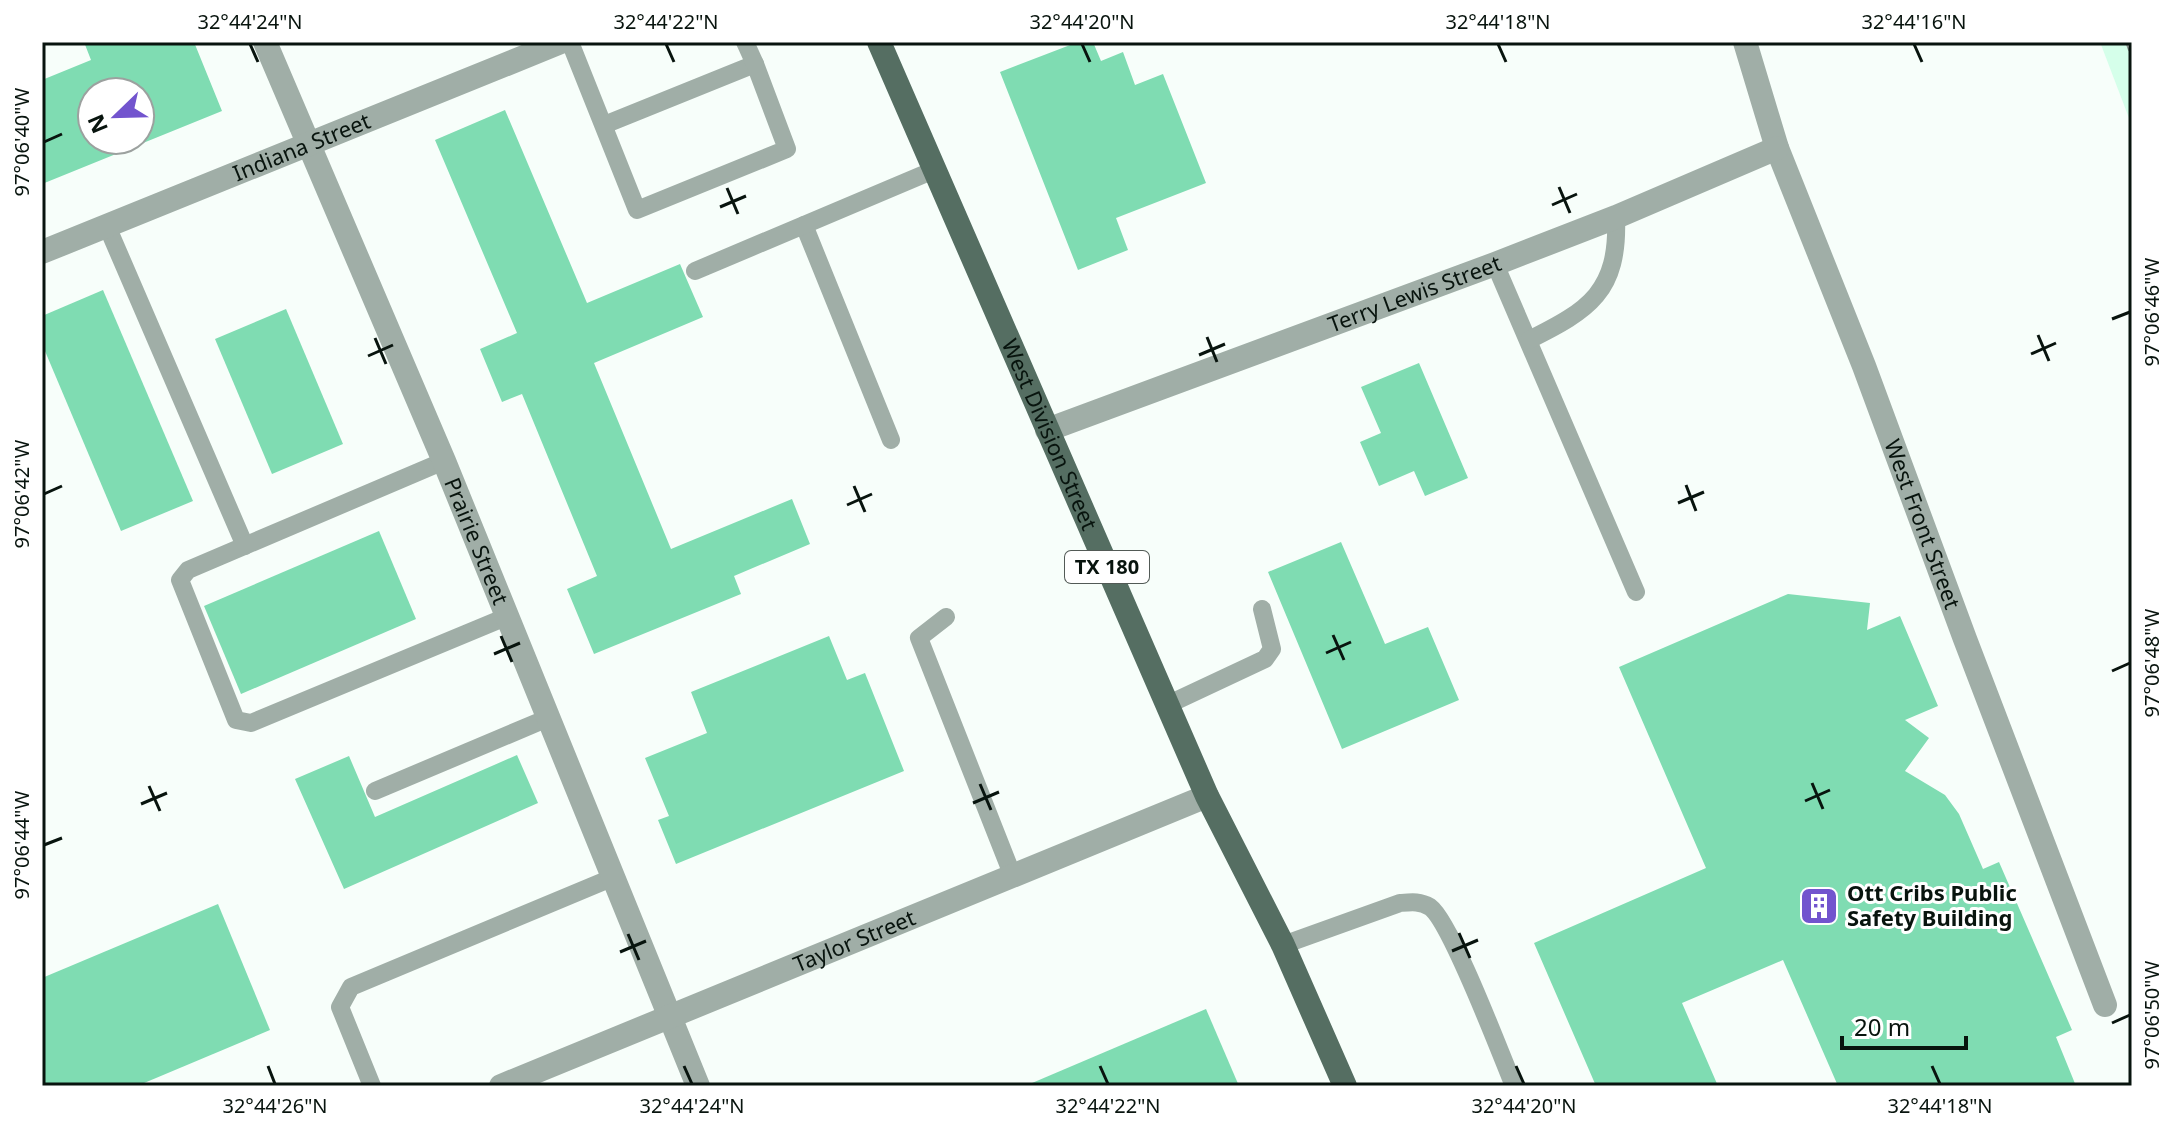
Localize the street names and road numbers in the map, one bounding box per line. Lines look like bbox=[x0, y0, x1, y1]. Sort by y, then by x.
street label: Indiana Street bbox=[228, 105, 374, 187]
street label: Terry Lewis Street bbox=[1323, 247, 1505, 339]
street label: West Division Street bbox=[996, 334, 1105, 534]
street label: West Front Street bbox=[1878, 435, 1969, 613]
street label: Prairie Street bbox=[438, 473, 517, 609]
road number: TX 180 bbox=[1065, 551, 1149, 583]
street label: Taylor Street bbox=[788, 901, 920, 978]

